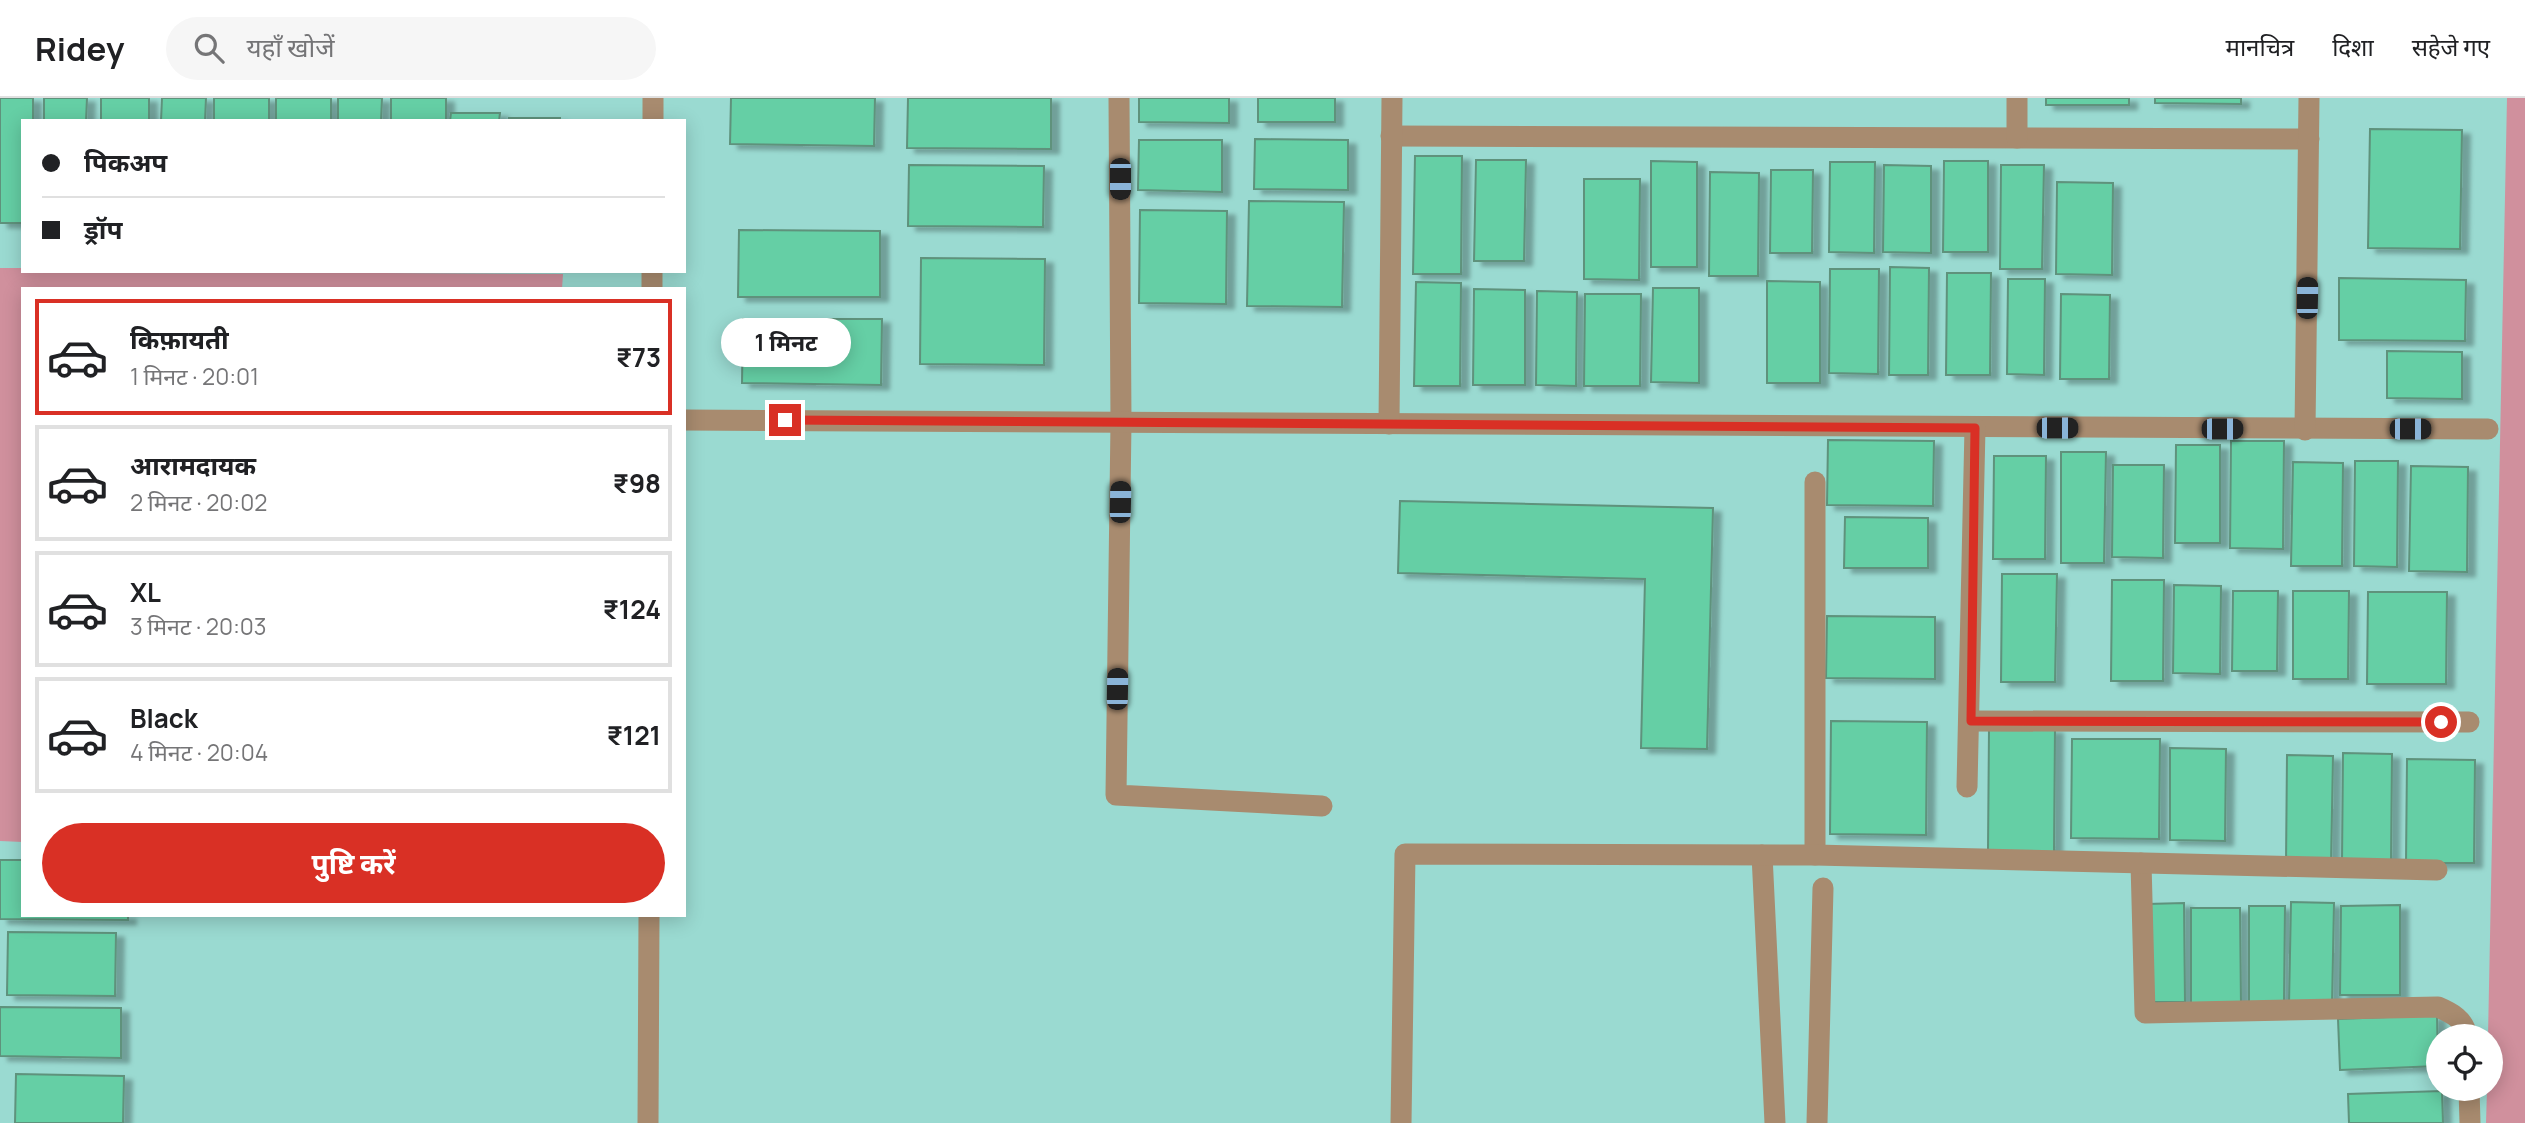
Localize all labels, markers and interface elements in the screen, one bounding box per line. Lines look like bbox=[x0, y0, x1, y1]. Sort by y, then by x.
search box bbox=[166, 17, 656, 80]
text: Ridey bbox=[35, 26, 124, 71]
icon: search bbox=[190, 29, 228, 67]
text: यहाँ खोजें bbox=[246, 29, 335, 65]
text: मानचित्र bbox=[2226, 30, 2294, 63]
text: दिशा bbox=[2332, 30, 2374, 63]
text: सहेजे गए bbox=[2412, 30, 2490, 63]
text: पिकअप bbox=[84, 144, 167, 180]
car bbox=[1110, 158, 1131, 200]
text: ड्रॉप bbox=[84, 211, 122, 247]
car bbox=[2297, 277, 2318, 319]
callout: 1 मिनट bbox=[720, 318, 850, 368]
text: किफ़ायती bbox=[130, 321, 229, 357]
icon: car bbox=[46, 326, 109, 389]
text: 1 मिनट bbox=[755, 326, 817, 358]
text: ₹73 bbox=[616, 339, 661, 375]
text: 1 मिनट · 20:01 bbox=[130, 360, 259, 392]
route end bbox=[769, 404, 801, 436]
car bbox=[2037, 418, 2079, 439]
car bbox=[2202, 419, 2244, 440]
car bbox=[2390, 419, 2432, 440]
text: आरामदायक bbox=[130, 447, 256, 483]
icon: car bbox=[46, 452, 109, 515]
text: ₹98 bbox=[613, 465, 661, 501]
car bbox=[1110, 481, 1131, 523]
text: 2 मिनट · 20:02 bbox=[130, 486, 267, 518]
text: XL bbox=[130, 574, 161, 610]
icon: car bbox=[46, 578, 109, 641]
text: ₹124 bbox=[603, 591, 661, 627]
text: 3 मिनट · 20:03 bbox=[130, 610, 267, 642]
car bbox=[1107, 668, 1128, 710]
text: Black bbox=[130, 700, 198, 736]
icon: car bbox=[46, 704, 109, 767]
route start bbox=[2425, 706, 2457, 738]
text: ₹121 bbox=[607, 717, 661, 753]
text: 4 मिनट · 20:04 bbox=[130, 736, 268, 768]
button: पुष्टि करें bbox=[42, 823, 665, 903]
map controls bbox=[2426, 1024, 2503, 1101]
button: locate bbox=[2426, 1024, 2503, 1101]

